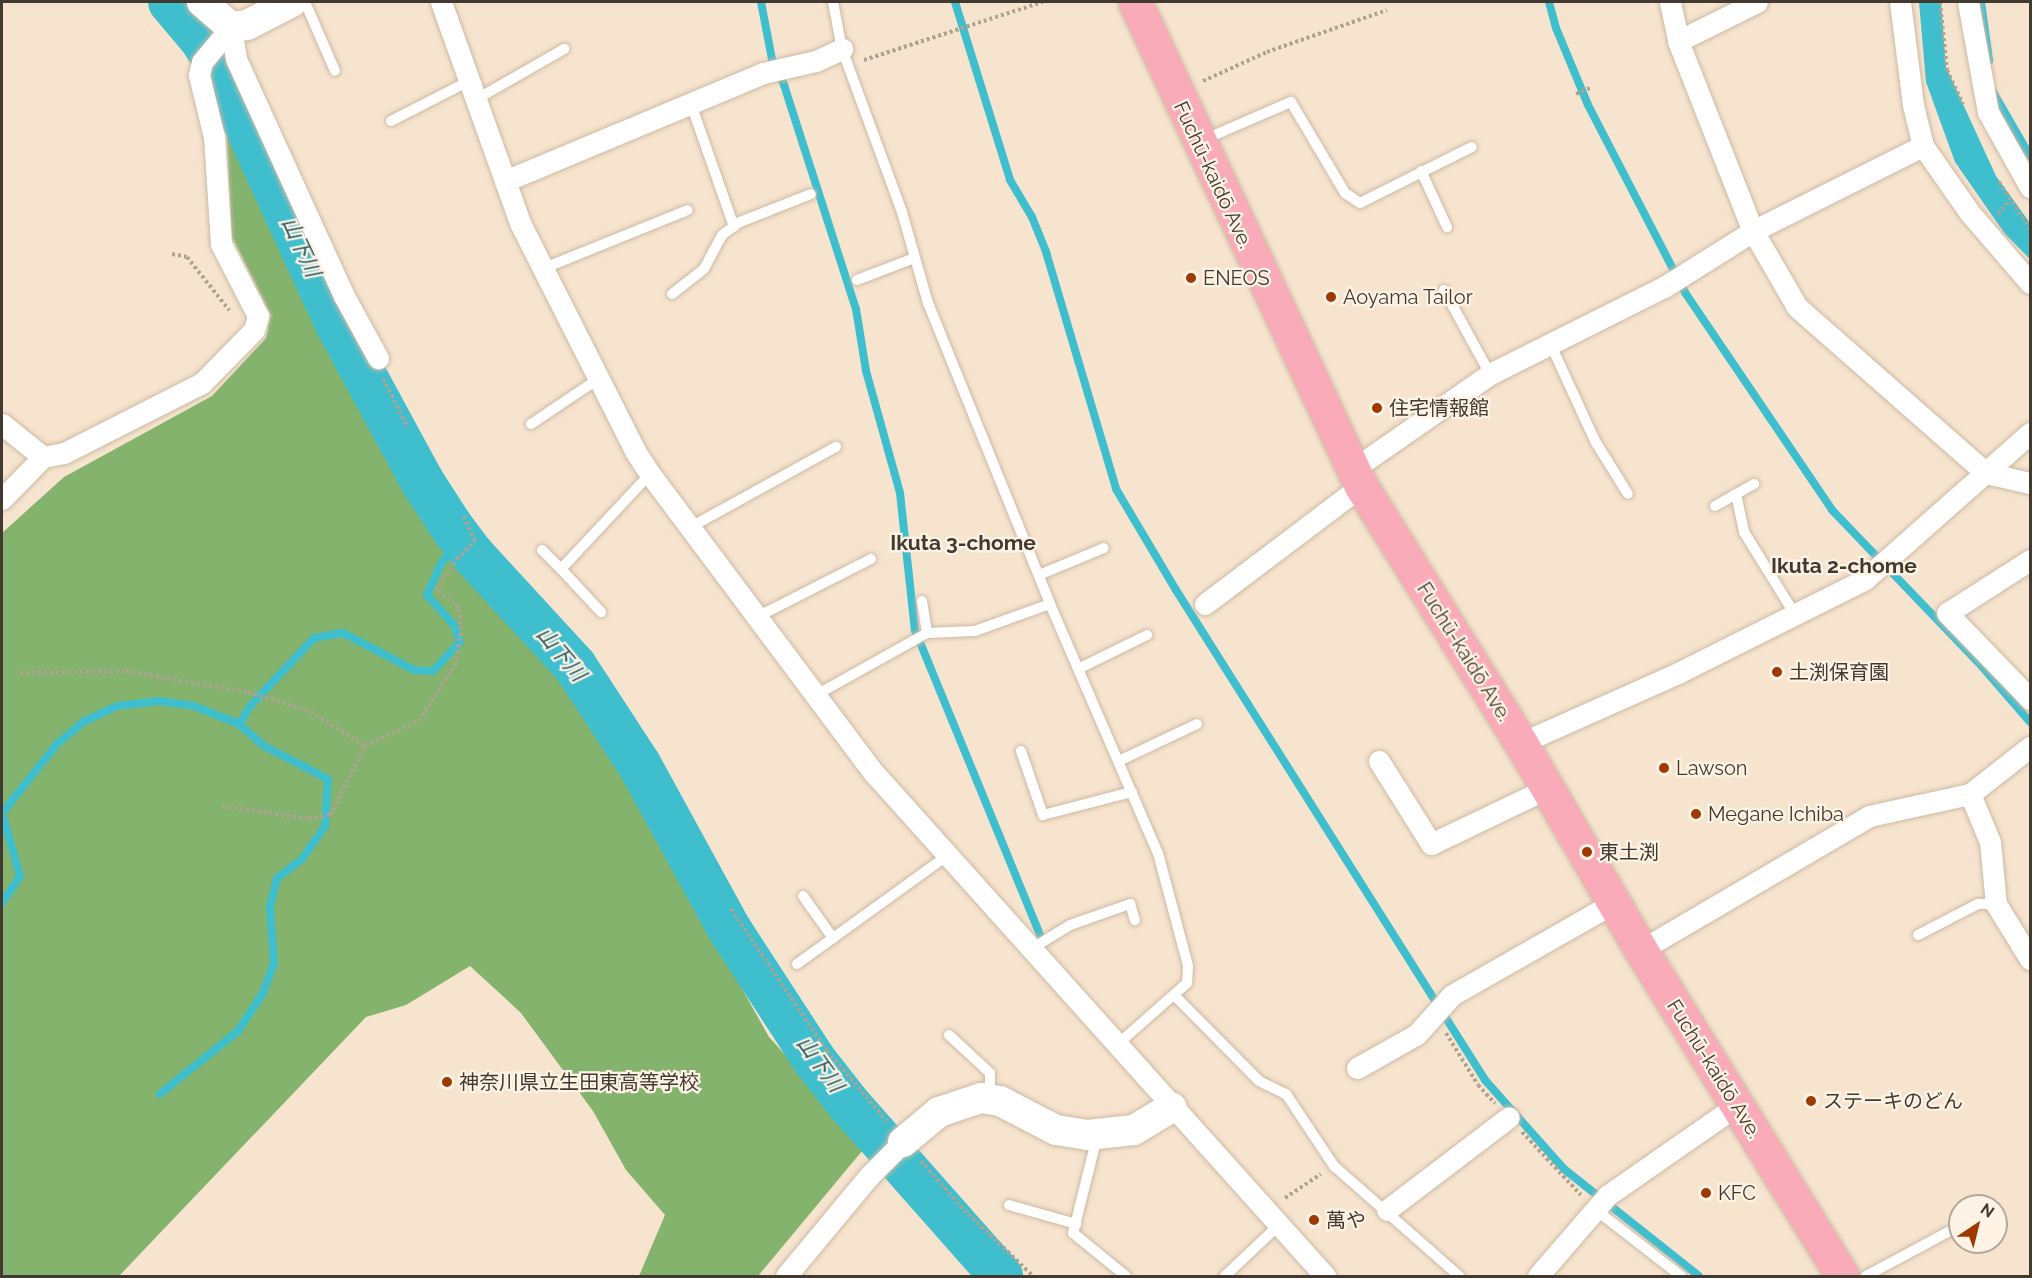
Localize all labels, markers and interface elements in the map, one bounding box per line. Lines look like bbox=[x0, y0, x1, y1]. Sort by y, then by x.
street label: Fuchū-kaidō Ave. bbox=[1168, 97, 1258, 253]
water label: 山下川 bbox=[276, 213, 326, 281]
place label: ENEOS bbox=[1203, 266, 1270, 290]
marker: ENEOS bbox=[1184, 271, 1198, 285]
place label: Aoyama Tailor bbox=[1343, 285, 1473, 309]
marker: Aoyama Tailor bbox=[1324, 290, 1338, 304]
place label: 住宅情報館 bbox=[1389, 396, 1489, 420]
marker: 住宅情報館 bbox=[1370, 401, 1384, 415]
district label: Ikuta 3-chome bbox=[890, 530, 1036, 556]
district label: Ikuta 2-chome bbox=[1771, 553, 1917, 579]
street label: Fuchū-kaidō Ave. bbox=[1411, 578, 1517, 726]
water label: 山下川 bbox=[531, 622, 591, 686]
place label: 土渕保育園 bbox=[1789, 660, 1889, 684]
marker: 土渕保育園 bbox=[1770, 665, 1784, 679]
place label: Lawson bbox=[1676, 756, 1747, 780]
marker: Lawson bbox=[1657, 761, 1671, 775]
place label: Megane Ichiba bbox=[1708, 802, 1844, 826]
marker: Megane Ichiba bbox=[1689, 807, 1703, 821]
place label: 東土渕 bbox=[1599, 840, 1659, 864]
marker: 東土渕 bbox=[1580, 845, 1594, 859]
street label: Fuchū-kaidō Ave. bbox=[1661, 995, 1767, 1143]
water label: 山下川 bbox=[791, 1031, 849, 1097]
place label: 神奈川県立生田東高等学校 bbox=[459, 1070, 699, 1094]
marker: 神奈川県立生田東高等学校 bbox=[440, 1075, 454, 1089]
place label: ステーキのどん bbox=[1823, 1089, 1963, 1113]
marker: ステーキのどん bbox=[1804, 1094, 1818, 1108]
place label: KFC bbox=[1718, 1181, 1756, 1205]
marker: KFC bbox=[1699, 1186, 1713, 1200]
north arrow bbox=[1948, 1194, 2008, 1254]
text: N bbox=[1977, 1199, 1998, 1222]
place label: 萬や bbox=[1326, 1208, 1366, 1232]
marker: 萬や bbox=[1307, 1213, 1321, 1227]

